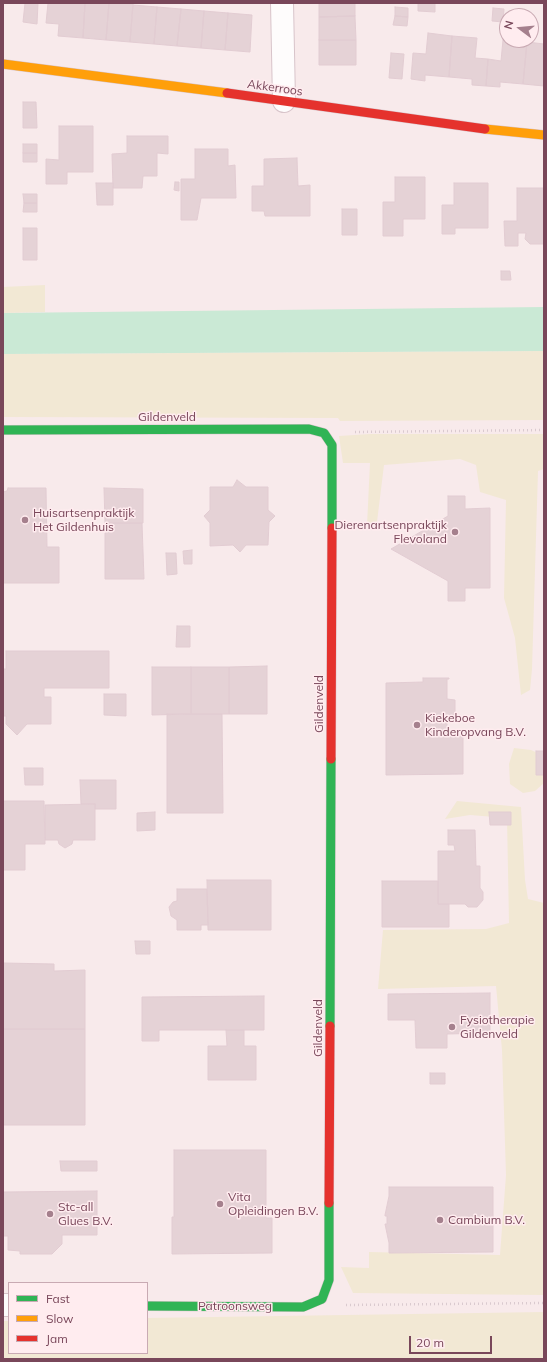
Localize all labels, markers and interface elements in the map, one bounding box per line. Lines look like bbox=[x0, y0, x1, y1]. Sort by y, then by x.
north arrow bbox=[499, 8, 539, 48]
text: N bbox=[501, 19, 516, 31]
street label: Akkerroos bbox=[246, 77, 304, 99]
street label: Gildenveld bbox=[138, 410, 196, 424]
place label: Huisartsenpraktijk Het Gildenhuis bbox=[33, 506, 134, 534]
marker: Huisartsenpraktijk Het Gildenhuis bbox=[20, 515, 30, 525]
place label: Dierenartsenpraktijk Flevoland bbox=[334, 518, 447, 546]
marker: Dierenartsenpraktijk Flevoland bbox=[450, 527, 460, 537]
street label: Gildenveld bbox=[312, 675, 326, 733]
place label: Kiekeboe Kinderopvang B.V. bbox=[425, 711, 526, 739]
marker: Kiekeboe Kinderopvang B.V. bbox=[412, 720, 422, 730]
street label: Gildenveld bbox=[311, 999, 325, 1057]
place label: Fysiotherapie Gildenveld bbox=[460, 1013, 534, 1041]
marker: Fysiotherapie Gildenveld bbox=[447, 1022, 457, 1032]
place label: Vita Opleidingen B.V. bbox=[228, 1190, 318, 1218]
marker: Vita Opleidingen B.V. bbox=[215, 1199, 225, 1209]
place label: Stc-all Glues B.V. bbox=[58, 1200, 113, 1228]
marker: Stc-all Glues B.V. bbox=[45, 1209, 55, 1219]
place label: Cambium B.V. bbox=[448, 1213, 525, 1227]
marker: Cambium B.V. bbox=[435, 1215, 445, 1225]
legend bbox=[8, 1282, 148, 1354]
text: Fast bbox=[46, 1291, 70, 1306]
street label: Patroonsweg bbox=[198, 1299, 272, 1313]
text: Slow bbox=[46, 1311, 74, 1326]
scale bar bbox=[411, 1328, 494, 1354]
text: Jam bbox=[46, 1331, 68, 1346]
text: 20 m bbox=[416, 1335, 444, 1350]

